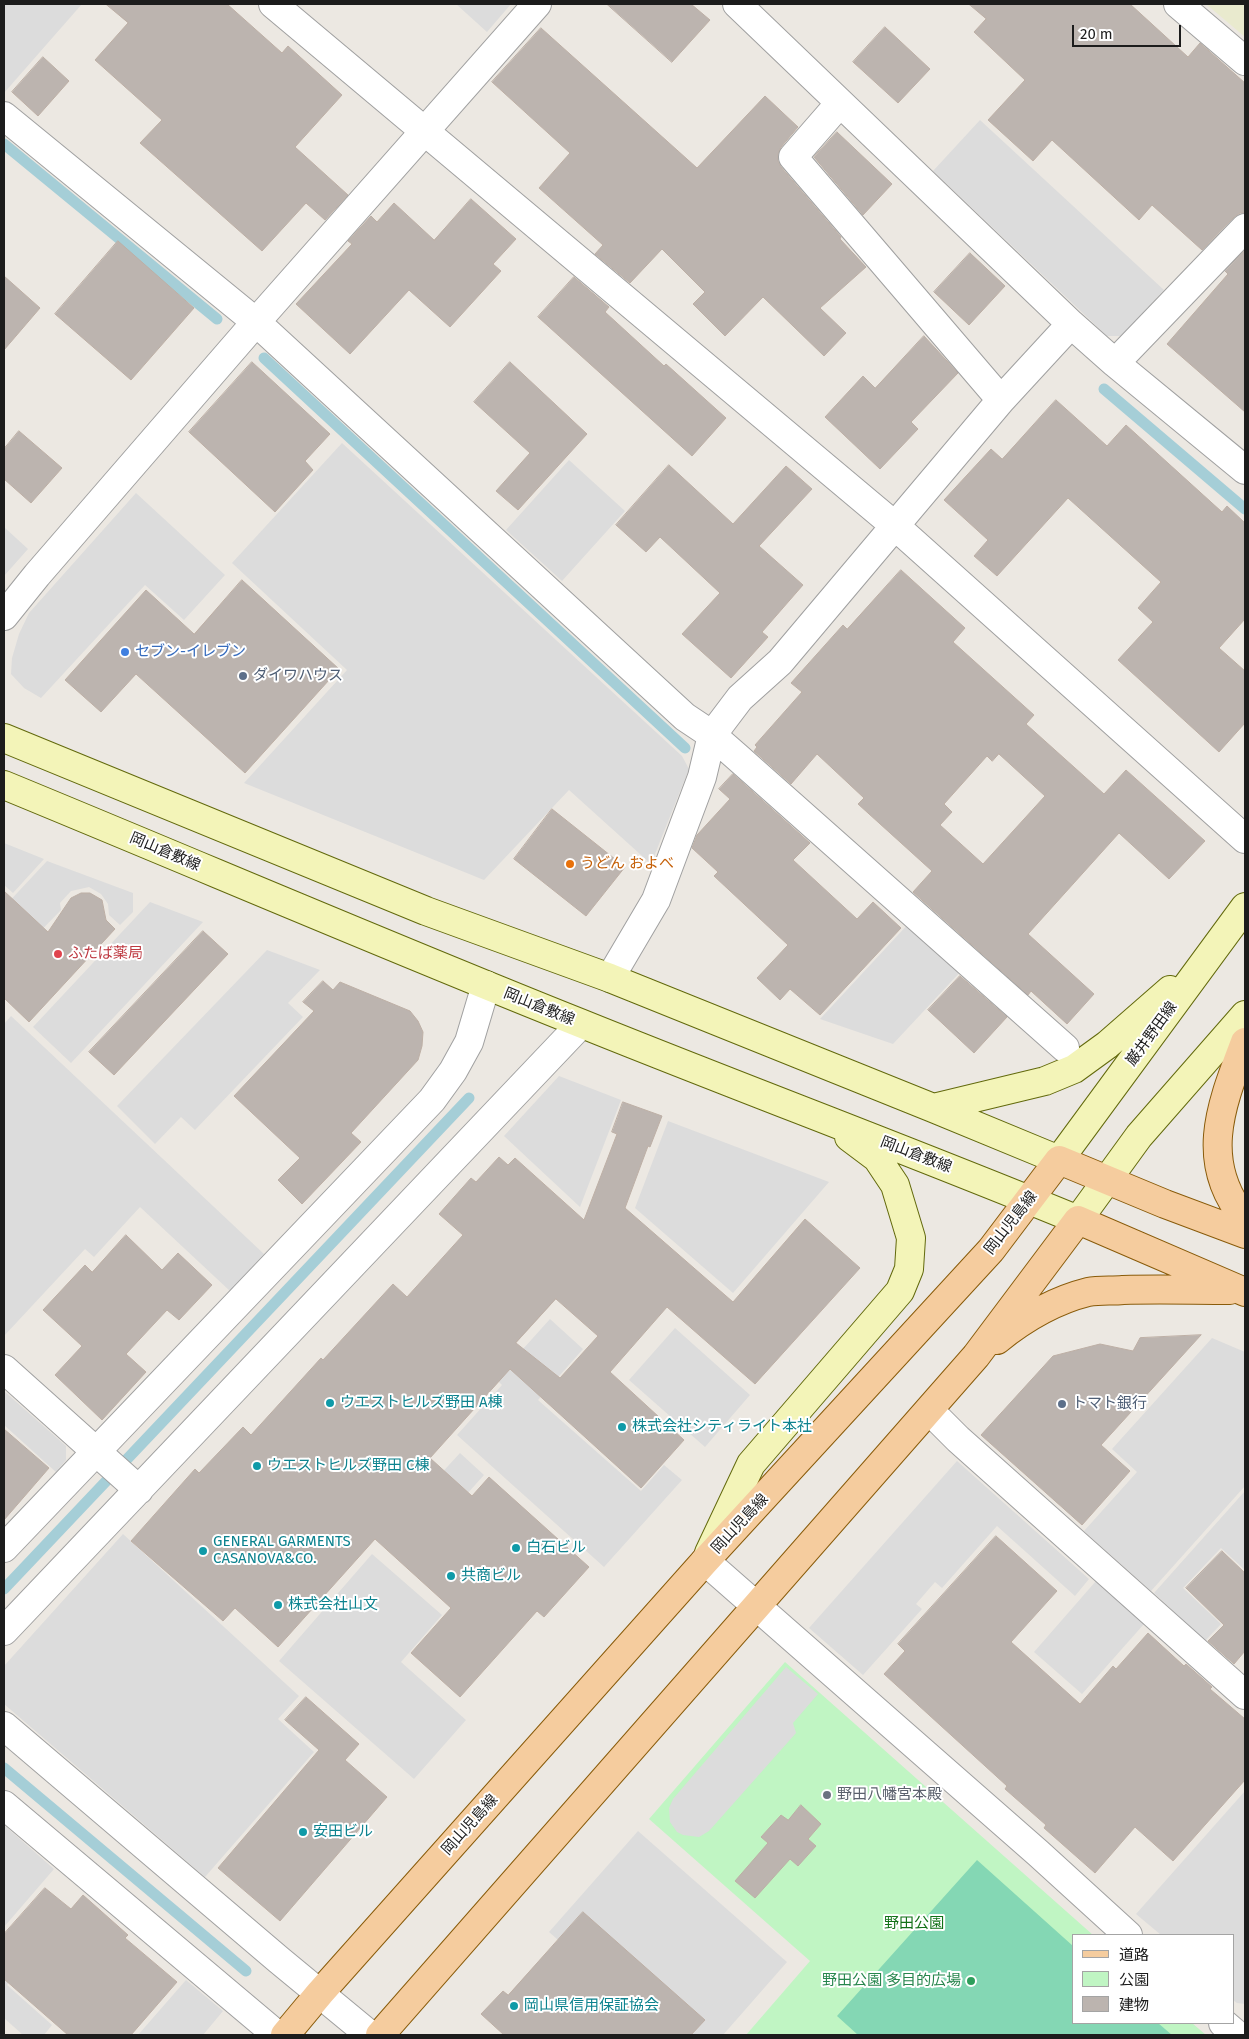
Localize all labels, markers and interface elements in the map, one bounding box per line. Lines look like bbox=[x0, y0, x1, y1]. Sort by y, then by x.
scale bar bbox=[1074, 15, 1183, 47]
text: 20 m bbox=[1080, 25, 1113, 43]
place label: セブン-イレブン bbox=[135, 643, 246, 661]
marker: セブン-イレブン bbox=[119, 646, 131, 658]
place label: ダイワハウス bbox=[253, 667, 343, 685]
marker: ダイワハウス bbox=[237, 670, 249, 682]
street label: 岡山倉敷線 bbox=[127, 829, 203, 875]
place label: うどん およべ bbox=[580, 855, 674, 873]
marker: うどん およべ bbox=[564, 858, 576, 870]
place label: ふたば薬局 bbox=[68, 945, 143, 963]
marker: ふたば薬局 bbox=[52, 948, 64, 960]
street label: 岡山倉敷線 bbox=[501, 985, 577, 1029]
street label: 巌井野田線 bbox=[1123, 998, 1181, 1070]
street label: 岡山倉敷線 bbox=[878, 1133, 954, 1177]
street label: 岡山児島線 bbox=[981, 1188, 1041, 1258]
place label: ウエストヒルズ野田 A棟 bbox=[340, 1394, 503, 1412]
place label: トマト銀行 bbox=[1072, 1395, 1147, 1413]
marker: ウエストヒルズ野田 A棟 bbox=[324, 1397, 336, 1409]
marker: トマト銀行 bbox=[1056, 1398, 1068, 1410]
place label: 株式会社シティライト本社 bbox=[632, 1418, 812, 1436]
marker: 株式会社シティライト本社 bbox=[616, 1421, 628, 1433]
place label: ウエストヒルズ野田 C棟 bbox=[267, 1457, 429, 1475]
marker: ウエストヒルズ野田 C棟 bbox=[251, 1460, 263, 1472]
street label: 岡山児島線 bbox=[708, 1490, 772, 1558]
place label: GENERAL GARMENTS CASANOVA&CO. bbox=[213, 1533, 351, 1568]
place label: 白石ビル bbox=[526, 1539, 586, 1557]
marker: 白石ビル bbox=[510, 1542, 522, 1554]
marker: GENERAL GARMENTS CASANOVA&CO. bbox=[197, 1545, 209, 1557]
place label: 共商ビル bbox=[461, 1567, 521, 1585]
marker: 共商ビル bbox=[445, 1570, 457, 1582]
place label: 株式会社山文 bbox=[288, 1596, 378, 1614]
marker: 株式会社山文 bbox=[272, 1599, 284, 1611]
place label: 野田八幡宮本殿 bbox=[837, 1786, 942, 1804]
marker: 野田八幡宮本殿 bbox=[821, 1789, 833, 1801]
street label: 岡山児島線 bbox=[438, 1791, 502, 1859]
place label: 安田ビル bbox=[313, 1823, 373, 1841]
marker: 安田ビル bbox=[297, 1826, 309, 1838]
park label: 野田公園 bbox=[884, 1915, 944, 1933]
legend bbox=[1072, 1934, 1234, 2024]
text: 道路 bbox=[1119, 1946, 1149, 1964]
text: 公園 bbox=[1119, 1971, 1149, 1989]
place label: 野田公園 多目的広場 bbox=[822, 1972, 961, 1990]
marker: 野田公園 多目的広場 bbox=[965, 1975, 977, 1987]
text: 建物 bbox=[1119, 1996, 1149, 2014]
place label: 岡山県信用保証協会 bbox=[524, 1997, 659, 2015]
marker: 岡山県信用保証協会 bbox=[508, 2000, 520, 2012]

